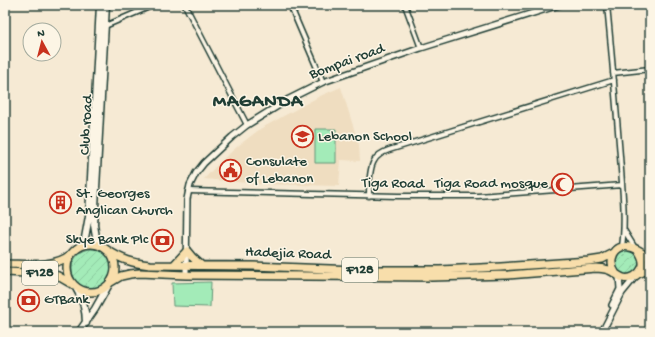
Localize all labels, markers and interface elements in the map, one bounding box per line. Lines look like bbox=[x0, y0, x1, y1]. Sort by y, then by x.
north arrow bbox=[22, 22, 62, 62]
text: N bbox=[37, 28, 45, 40]
street label: Bompai road bbox=[306, 40, 388, 84]
district label: MAGANDA bbox=[213, 91, 304, 114]
street label: Club road bbox=[76, 93, 98, 156]
school or university icon: Lebanon School bbox=[290, 124, 316, 150]
place label: Lebanon School bbox=[318, 128, 412, 146]
place label: Consulate of Lebanon bbox=[246, 153, 313, 188]
public building icon: Consulate of Lebanon bbox=[217, 158, 243, 184]
mosque icon: Tiga Road mosque bbox=[550, 171, 576, 197]
street label: Tiga Road bbox=[361, 174, 425, 194]
place label: Tiga Road mosque bbox=[434, 175, 548, 193]
place label: St. Georges Anglican Church bbox=[76, 185, 173, 220]
building icon: St. Georges Anglican Church bbox=[47, 190, 73, 216]
bank icon: Skye Bank Plc bbox=[150, 227, 176, 253]
place label: Skye Bank Plc bbox=[66, 231, 149, 249]
street label: Hadejia Road bbox=[245, 244, 332, 265]
road number: F128 bbox=[342, 258, 378, 282]
road number: F128 bbox=[22, 261, 58, 285]
bank icon: GTBank bbox=[15, 287, 41, 313]
place label: GTBank bbox=[44, 291, 90, 309]

